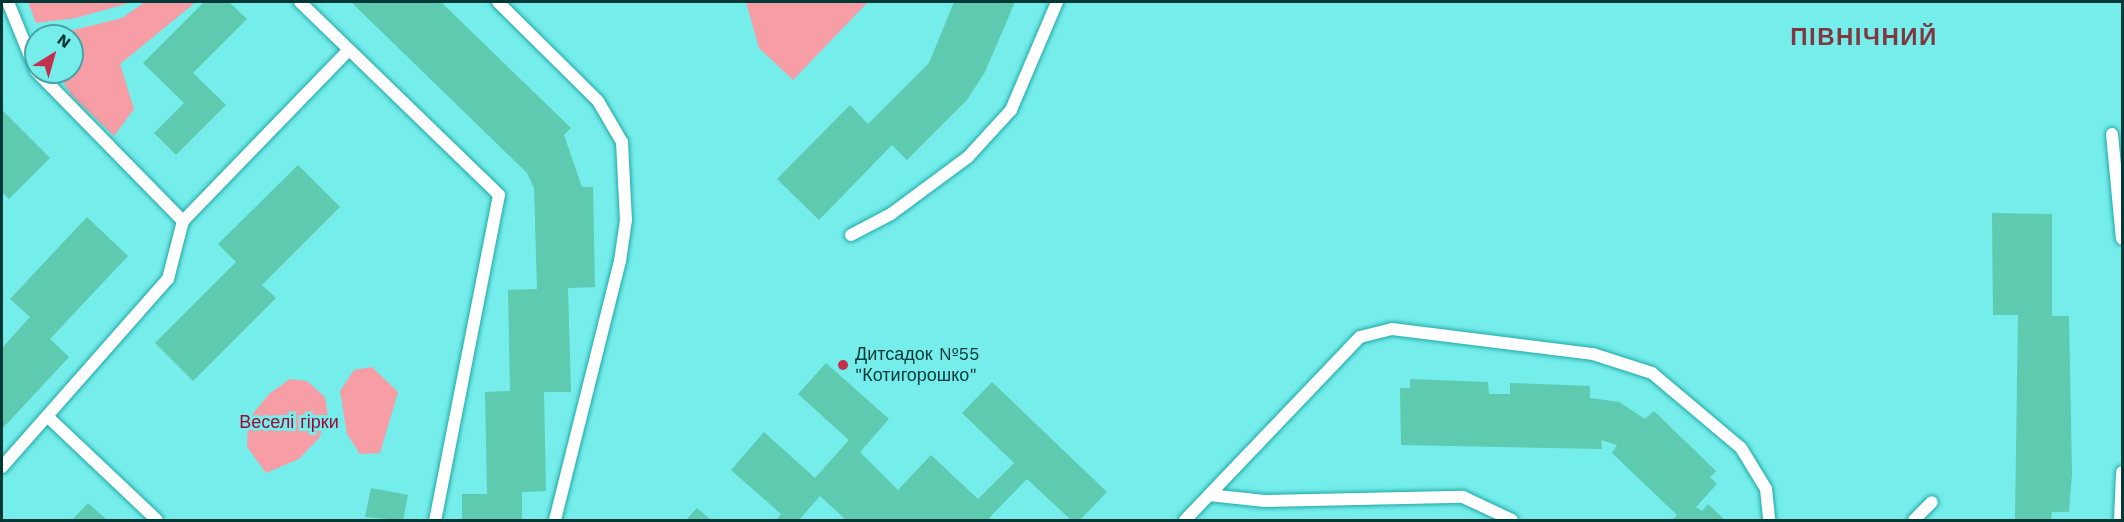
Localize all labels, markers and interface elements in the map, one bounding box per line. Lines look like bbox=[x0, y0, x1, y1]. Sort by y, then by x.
north arrow bbox=[24, 24, 84, 84]
district label: ПІВНІЧНИЙ bbox=[1790, 24, 1938, 52]
text: N bbox=[53, 30, 74, 52]
place label: Дитсадок №55 "Котигорошко" bbox=[855, 344, 979, 386]
marker: Дитсадок №55 "Котигорошко" bbox=[836, 358, 850, 372]
park label: Веселі гірки bbox=[239, 411, 339, 433]

